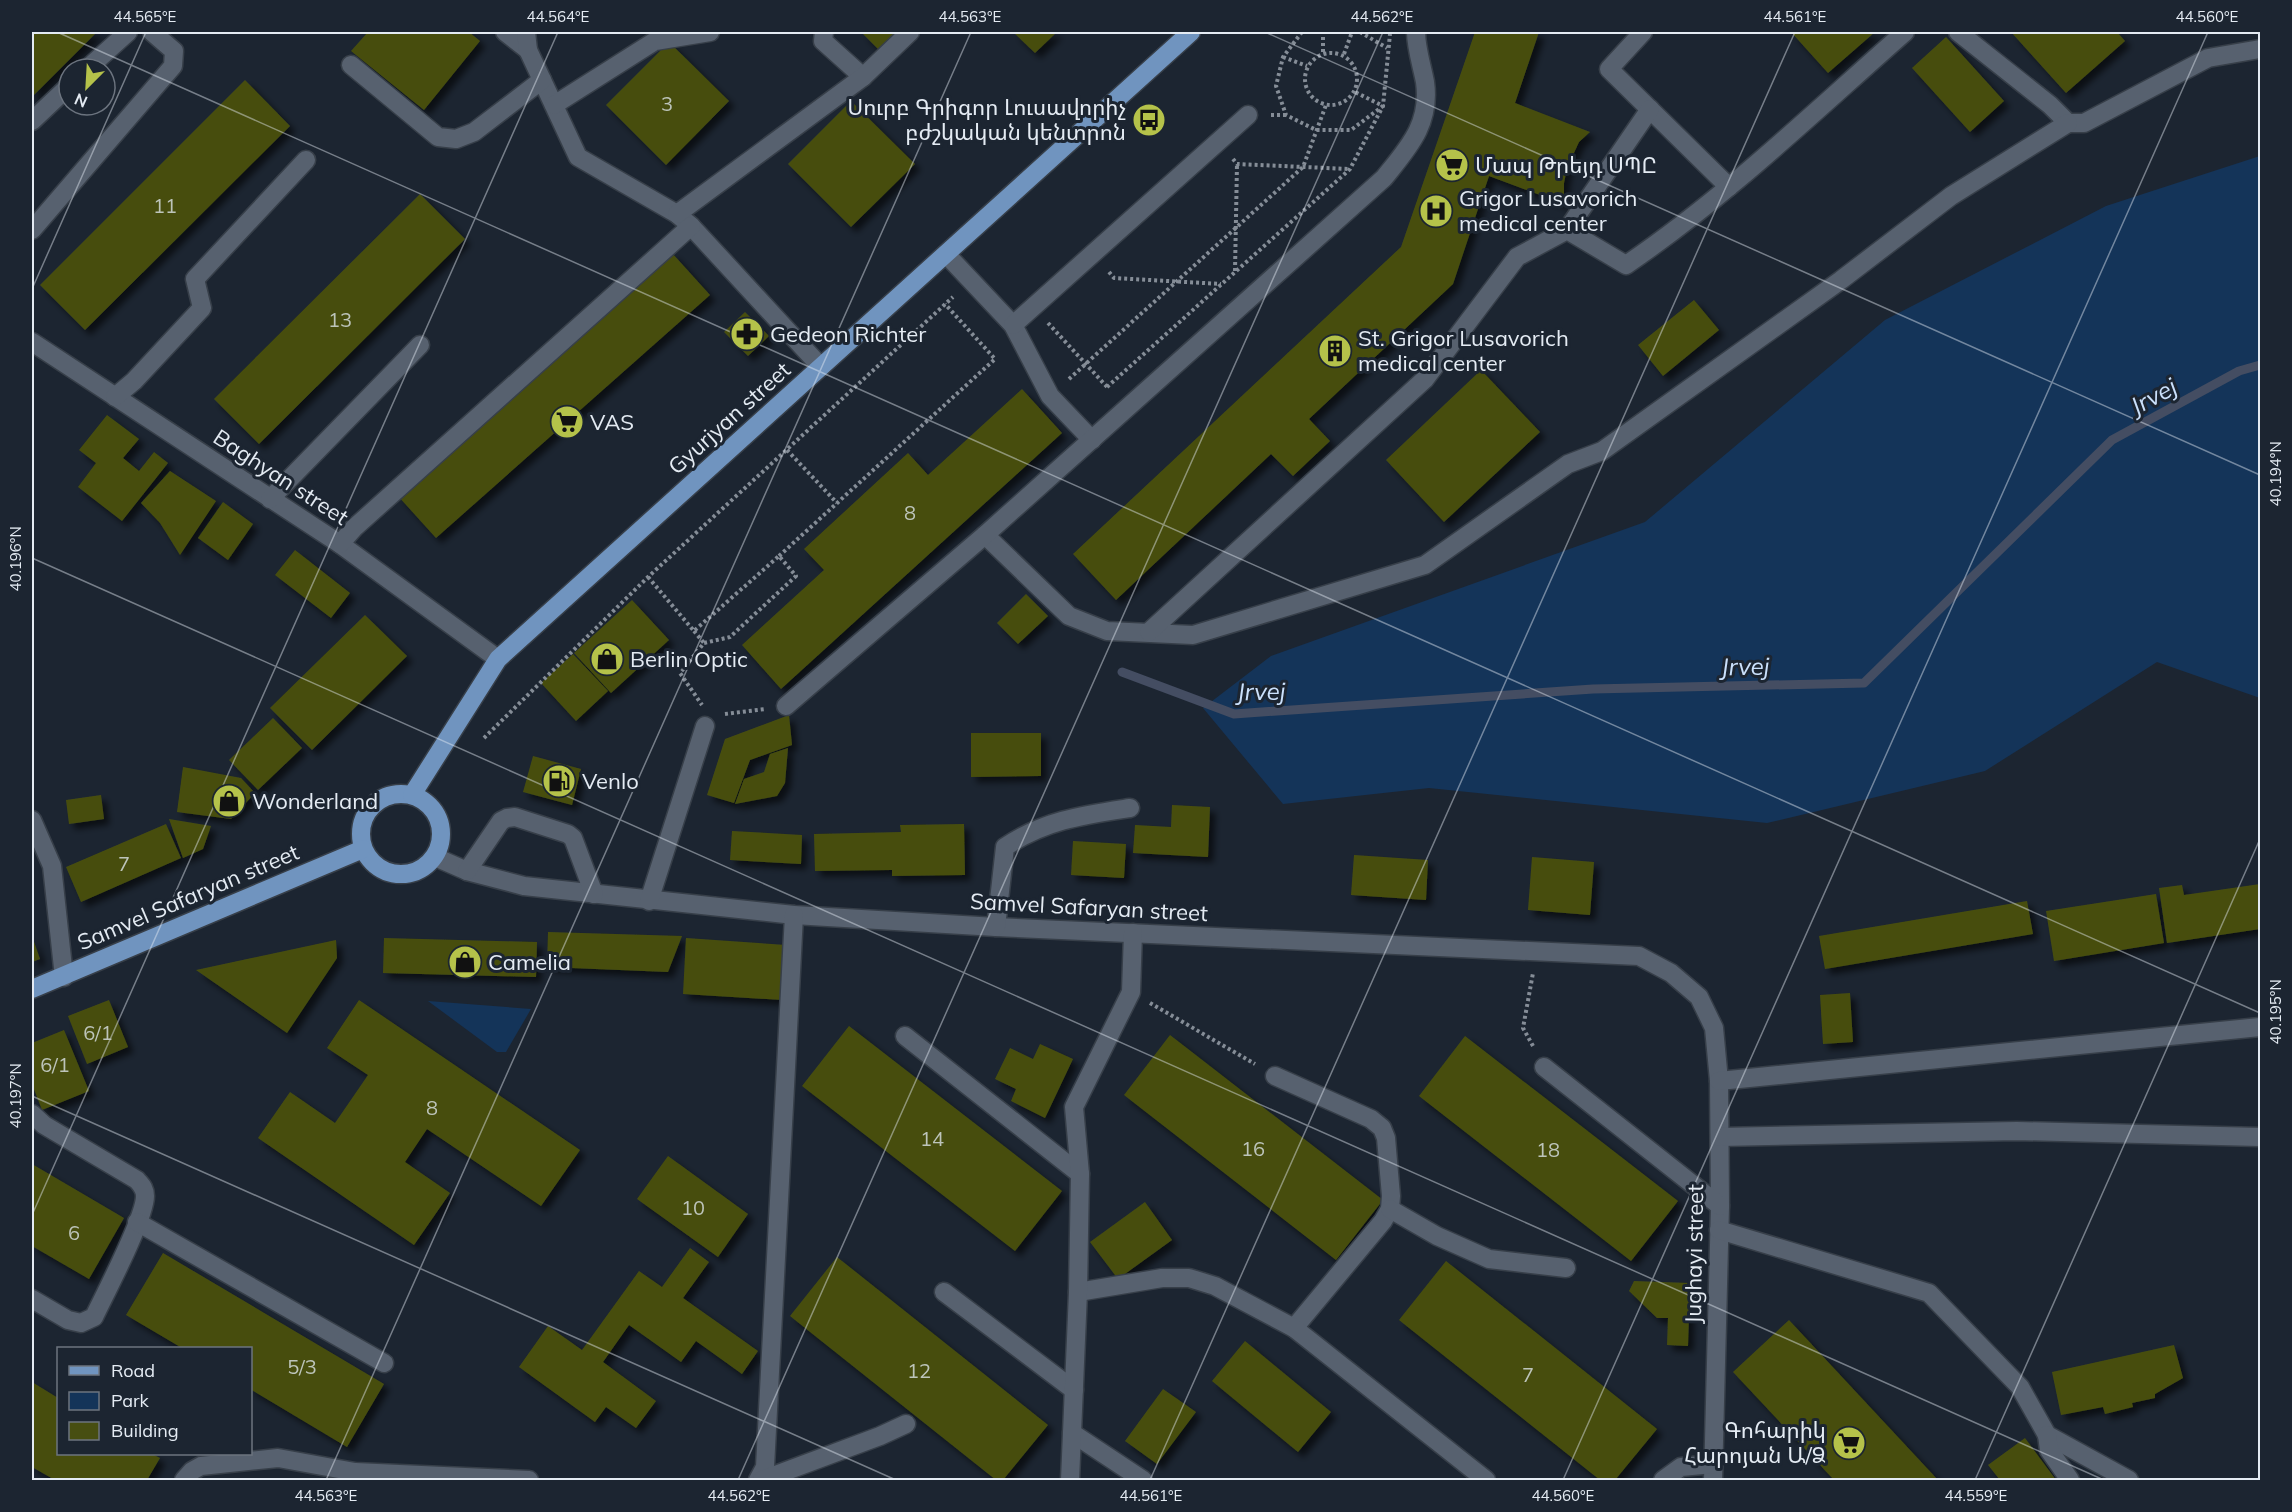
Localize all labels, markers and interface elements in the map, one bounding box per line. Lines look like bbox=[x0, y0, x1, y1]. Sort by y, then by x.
text: 44.565°E bbox=[114, 7, 177, 26]
text: 44.564°E bbox=[527, 7, 590, 26]
text: 44.563°E bbox=[939, 7, 1002, 26]
text: 44.562°E bbox=[1351, 7, 1414, 26]
text: 44.561°E bbox=[1764, 7, 1827, 26]
text: 44.560°E bbox=[2176, 7, 2239, 26]
north arrow bbox=[57, 57, 117, 117]
text: N bbox=[71, 89, 90, 112]
house number: 3 bbox=[661, 91, 673, 116]
place label: Սուրբ Գրիգոր Լուսավորիչ բժշկական կենտրոն bbox=[847, 93, 1126, 146]
bus stop icon: Սուրբ Գրիգոր Լուսավորիչ բժշկական կենտրոն bbox=[1131, 102, 1167, 138]
supermarket icon: Մապ Թրեյդ ՍՊԸ bbox=[1434, 147, 1470, 183]
place label: Մապ Թրեյդ ՍՊԸ bbox=[1475, 151, 1657, 179]
place label: Grigor Lusavorich medical center bbox=[1459, 184, 1637, 237]
house number: 11 bbox=[153, 193, 177, 218]
hospital icon: Grigor Lusavorich medical center bbox=[1418, 193, 1454, 229]
house number: 13 bbox=[328, 307, 352, 332]
pharmacy icon: Gedeon Richter bbox=[729, 316, 765, 352]
place label: Gedeon Richter bbox=[770, 320, 926, 348]
place label: St. Grigor Lusavorich medical center bbox=[1358, 324, 1569, 377]
building icon: St. Grigor Lusavorich medical center bbox=[1317, 333, 1353, 369]
street label: Gyurjyan street bbox=[662, 356, 796, 480]
water label: Jrvej bbox=[2123, 371, 2182, 422]
supermarket icon: VAS bbox=[549, 404, 585, 440]
place label: VAS bbox=[590, 408, 634, 436]
street label: Baghyan street bbox=[208, 423, 354, 531]
text: 40.194°N bbox=[2266, 441, 2285, 507]
house number: 8 bbox=[904, 500, 916, 525]
text: 40.196°N bbox=[6, 526, 25, 592]
shop icon: Berlin Optic bbox=[589, 641, 625, 677]
place label: Berlin Optic bbox=[630, 645, 748, 673]
water label: Jrvej bbox=[1718, 651, 1770, 681]
water label: Jrvej bbox=[1234, 676, 1286, 706]
fuel station icon: Venlo bbox=[541, 763, 577, 799]
place label: Venlo bbox=[582, 767, 639, 795]
shop icon: Wonderland bbox=[211, 783, 247, 819]
place label: Wonderland bbox=[252, 787, 378, 815]
street label: Samvel Safaryan street bbox=[73, 838, 303, 956]
house number: 7 bbox=[118, 851, 130, 876]
street label: Samvel Safaryan street bbox=[969, 887, 1209, 927]
shop icon: Camelia bbox=[447, 944, 483, 980]
place label: Camelia bbox=[488, 948, 571, 976]
text: 40.195°N bbox=[2266, 979, 2285, 1045]
house number: 6/1 bbox=[83, 1020, 113, 1045]
house number: 6/1 bbox=[40, 1052, 70, 1077]
text: 40.197°N bbox=[6, 1063, 25, 1129]
house number: 8 bbox=[426, 1095, 438, 1120]
house number: 14 bbox=[920, 1126, 944, 1151]
house number: 16 bbox=[1241, 1136, 1265, 1161]
house number: 18 bbox=[1536, 1137, 1560, 1162]
street label: Jughayi street bbox=[1679, 1184, 1709, 1324]
house number: 10 bbox=[681, 1195, 705, 1220]
house number: 6 bbox=[68, 1220, 80, 1245]
legend bbox=[57, 1347, 252, 1455]
house number: 5/3 bbox=[287, 1354, 317, 1379]
house number: 12 bbox=[907, 1358, 931, 1383]
text: Road bbox=[111, 1359, 155, 1382]
house number: 7 bbox=[1522, 1362, 1534, 1387]
text: Park bbox=[111, 1389, 150, 1412]
place label: Գոհարիկ Հարոյան Ա/Ձ bbox=[1684, 1416, 1826, 1469]
text: Building bbox=[111, 1419, 179, 1442]
supermarket icon: Գոհարիկ Հարոյան Ա/Ձ bbox=[1831, 1425, 1867, 1461]
text: 44.563°E bbox=[295, 1486, 358, 1505]
text: 44.562°E bbox=[708, 1486, 771, 1505]
text: 44.561°E bbox=[1120, 1486, 1183, 1505]
text: 44.560°E bbox=[1532, 1486, 1595, 1505]
text: 44.559°E bbox=[1945, 1486, 2008, 1505]

